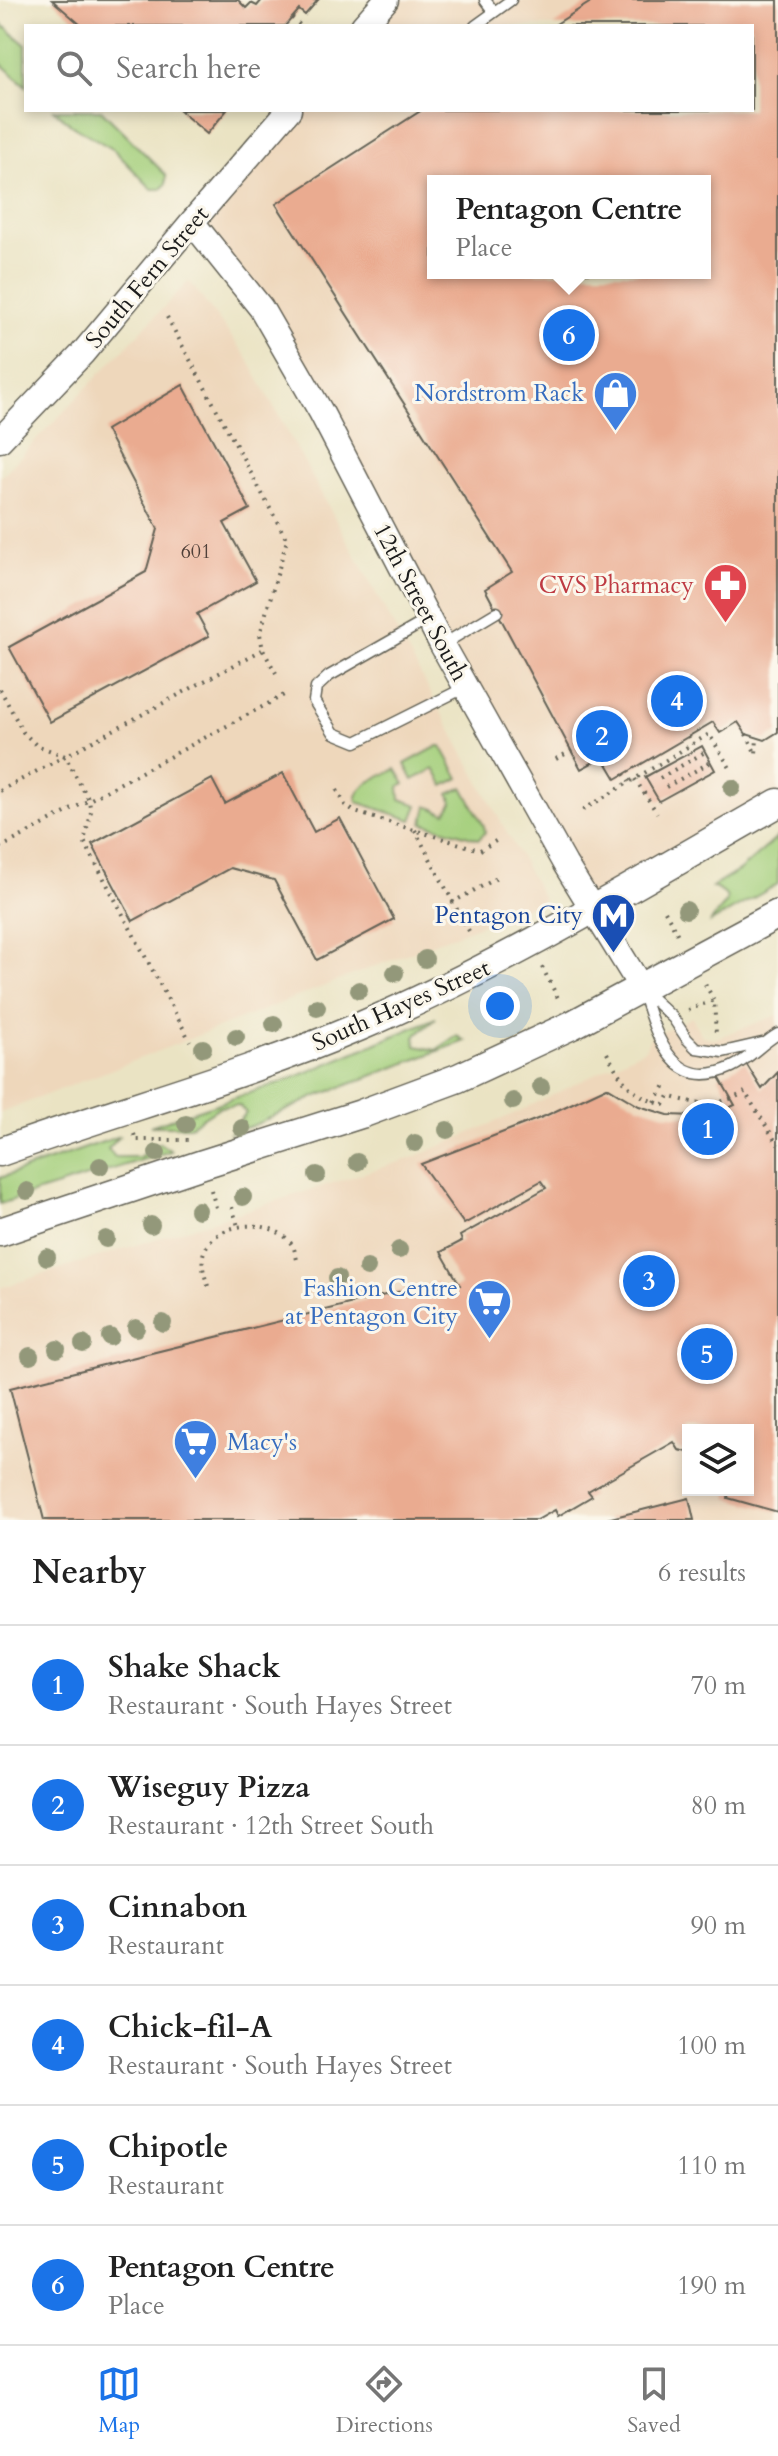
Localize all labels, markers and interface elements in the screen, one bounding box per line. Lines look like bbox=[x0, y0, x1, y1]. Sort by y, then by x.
search box bbox=[24, 24, 754, 112]
icon: search bbox=[52, 46, 96, 90]
text: Search here bbox=[116, 48, 261, 89]
popup bbox=[427, 175, 711, 279]
text: Pentagon Centre bbox=[456, 189, 682, 230]
street label: South Fern Street bbox=[78, 199, 217, 356]
text: Place bbox=[456, 230, 512, 265]
pin: 6 bbox=[543, 305, 595, 365]
shop icon: Nordstrom Rack bbox=[591, 369, 639, 432]
place label: Nordstrom Rack bbox=[414, 377, 584, 410]
street label: 12th Street South bbox=[365, 517, 476, 687]
house number: 601 bbox=[181, 538, 211, 565]
pharmacy icon: CVS Pharmacy bbox=[701, 561, 749, 624]
place label: CVS Pharmacy bbox=[539, 569, 694, 602]
pin: 4 bbox=[651, 671, 703, 731]
pin: 2 bbox=[576, 706, 628, 766]
metro station icon: Pentagon City bbox=[590, 891, 638, 954]
place label: Pentagon City bbox=[434, 899, 583, 932]
street label: South Hayes Street bbox=[307, 951, 496, 1059]
your location bbox=[480, 986, 520, 1026]
pin: 1 bbox=[682, 1099, 734, 1159]
pin: 3 bbox=[623, 1251, 675, 1311]
place label: Fashion Centre at Pentagon City bbox=[285, 1272, 458, 1333]
supermarket icon: Fashion Centre at Pentagon City bbox=[465, 1278, 513, 1341]
pin: 5 bbox=[681, 1324, 733, 1384]
supermarket icon: Macy's bbox=[172, 1418, 220, 1481]
map controls bbox=[682, 1424, 754, 1496]
button: layers bbox=[682, 1424, 754, 1496]
place label: Macy's bbox=[227, 1426, 297, 1459]
text: Nearby bbox=[32, 1549, 147, 1595]
text: 6 results bbox=[658, 1555, 746, 1590]
text: Shake Shack bbox=[108, 1647, 280, 1688]
text: 1 bbox=[51, 1668, 65, 1703]
text: 70 m bbox=[690, 1668, 746, 1703]
text: Restaurant · South Hayes Street bbox=[108, 1688, 452, 1723]
text: Wiseguy Pizza bbox=[108, 1767, 310, 1808]
text: 2 bbox=[51, 1788, 65, 1823]
text: 80 m bbox=[690, 1788, 746, 1823]
text: Restaurant · 12th Street South bbox=[108, 1808, 434, 1843]
text: Cinnabon bbox=[108, 1887, 247, 1928]
text: 3 bbox=[51, 1908, 65, 1943]
text: 90 m bbox=[690, 1908, 746, 1943]
text: Restaurant bbox=[108, 1928, 224, 1963]
text: Chick-fil-A bbox=[108, 2007, 272, 2048]
text: 4 bbox=[51, 2028, 65, 2063]
text: 100 m bbox=[677, 2028, 746, 2063]
text: Restaurant · South Hayes Street bbox=[108, 2048, 452, 2083]
text: Chipotle bbox=[108, 2127, 228, 2168]
text: 5 bbox=[51, 2148, 65, 2183]
text: 110 m bbox=[677, 2148, 746, 2183]
text: Restaurant bbox=[108, 2168, 224, 2203]
text: Pentagon Centre bbox=[108, 2247, 335, 2288]
text: 6 bbox=[51, 2268, 65, 2303]
text: 190 m bbox=[677, 2268, 746, 2303]
text: Place bbox=[108, 2288, 165, 2323]
tab: Map bbox=[97, 2362, 141, 2440]
tab: Directions bbox=[336, 2362, 433, 2440]
tab: Saved bbox=[627, 2362, 681, 2440]

